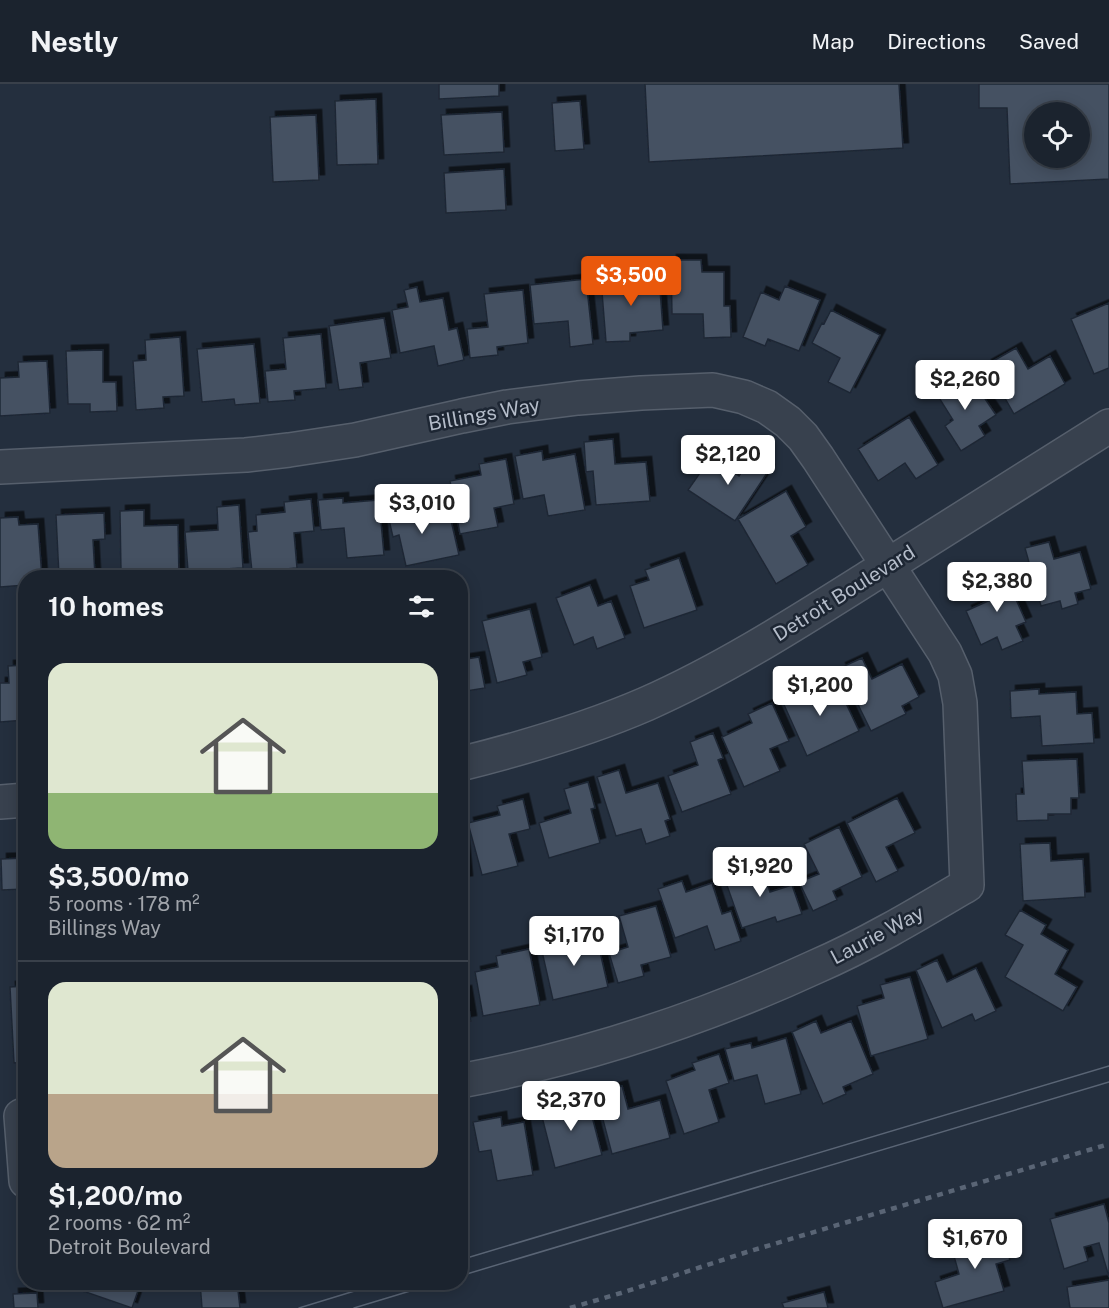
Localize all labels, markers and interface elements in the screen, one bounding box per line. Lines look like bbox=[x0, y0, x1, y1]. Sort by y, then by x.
text: Nestly bbox=[30, 25, 118, 58]
text: Map bbox=[812, 29, 854, 54]
text: Directions bbox=[887, 29, 986, 54]
text: Saved bbox=[1019, 29, 1079, 54]
map controls bbox=[1024, 102, 1090, 168]
button: locate bbox=[1024, 102, 1090, 168]
pin: $3,500 bbox=[582, 256, 680, 307]
text: $3,500 bbox=[595, 263, 667, 287]
pin: $2,260 bbox=[916, 360, 1014, 411]
text: $2,260 bbox=[930, 367, 1001, 391]
street label: Billings Way bbox=[426, 392, 542, 436]
pin: $2,120 bbox=[679, 435, 777, 486]
text: $2,120 bbox=[695, 442, 761, 466]
pin: $3,010 bbox=[373, 484, 471, 535]
text: $3,010 bbox=[389, 491, 455, 515]
street label: Detroit Boulevard bbox=[769, 540, 919, 646]
pin: $2,380 bbox=[948, 562, 1046, 613]
text: $2,380 bbox=[961, 569, 1033, 593]
icon: filters bbox=[405, 590, 438, 623]
text: 10 homes bbox=[48, 591, 164, 622]
pin: $1,200 bbox=[771, 666, 869, 717]
text: $1,200 bbox=[787, 673, 853, 697]
icon: home bbox=[189, 702, 297, 810]
pin: $1,920 bbox=[711, 847, 809, 898]
text: $1,920 bbox=[727, 854, 793, 878]
text: $3,500/mo bbox=[48, 861, 189, 892]
text: 5 rooms · 178 m² bbox=[48, 892, 200, 916]
street label: Laurie Way bbox=[826, 900, 928, 970]
text: Billings Way bbox=[48, 916, 161, 940]
pin: $1,170 bbox=[525, 916, 623, 967]
text: $1,170 bbox=[543, 923, 605, 947]
icon: home bbox=[189, 1021, 297, 1129]
pin: $2,370 bbox=[522, 1081, 620, 1132]
text: $2,370 bbox=[536, 1088, 606, 1112]
text: $1,200/mo bbox=[48, 1180, 183, 1211]
text: 2 rooms · 62 m² bbox=[48, 1211, 190, 1235]
pin: $1,670 bbox=[926, 1219, 1024, 1270]
text: $1,670 bbox=[942, 1226, 1008, 1250]
text: Detroit Boulevard bbox=[48, 1235, 211, 1259]

